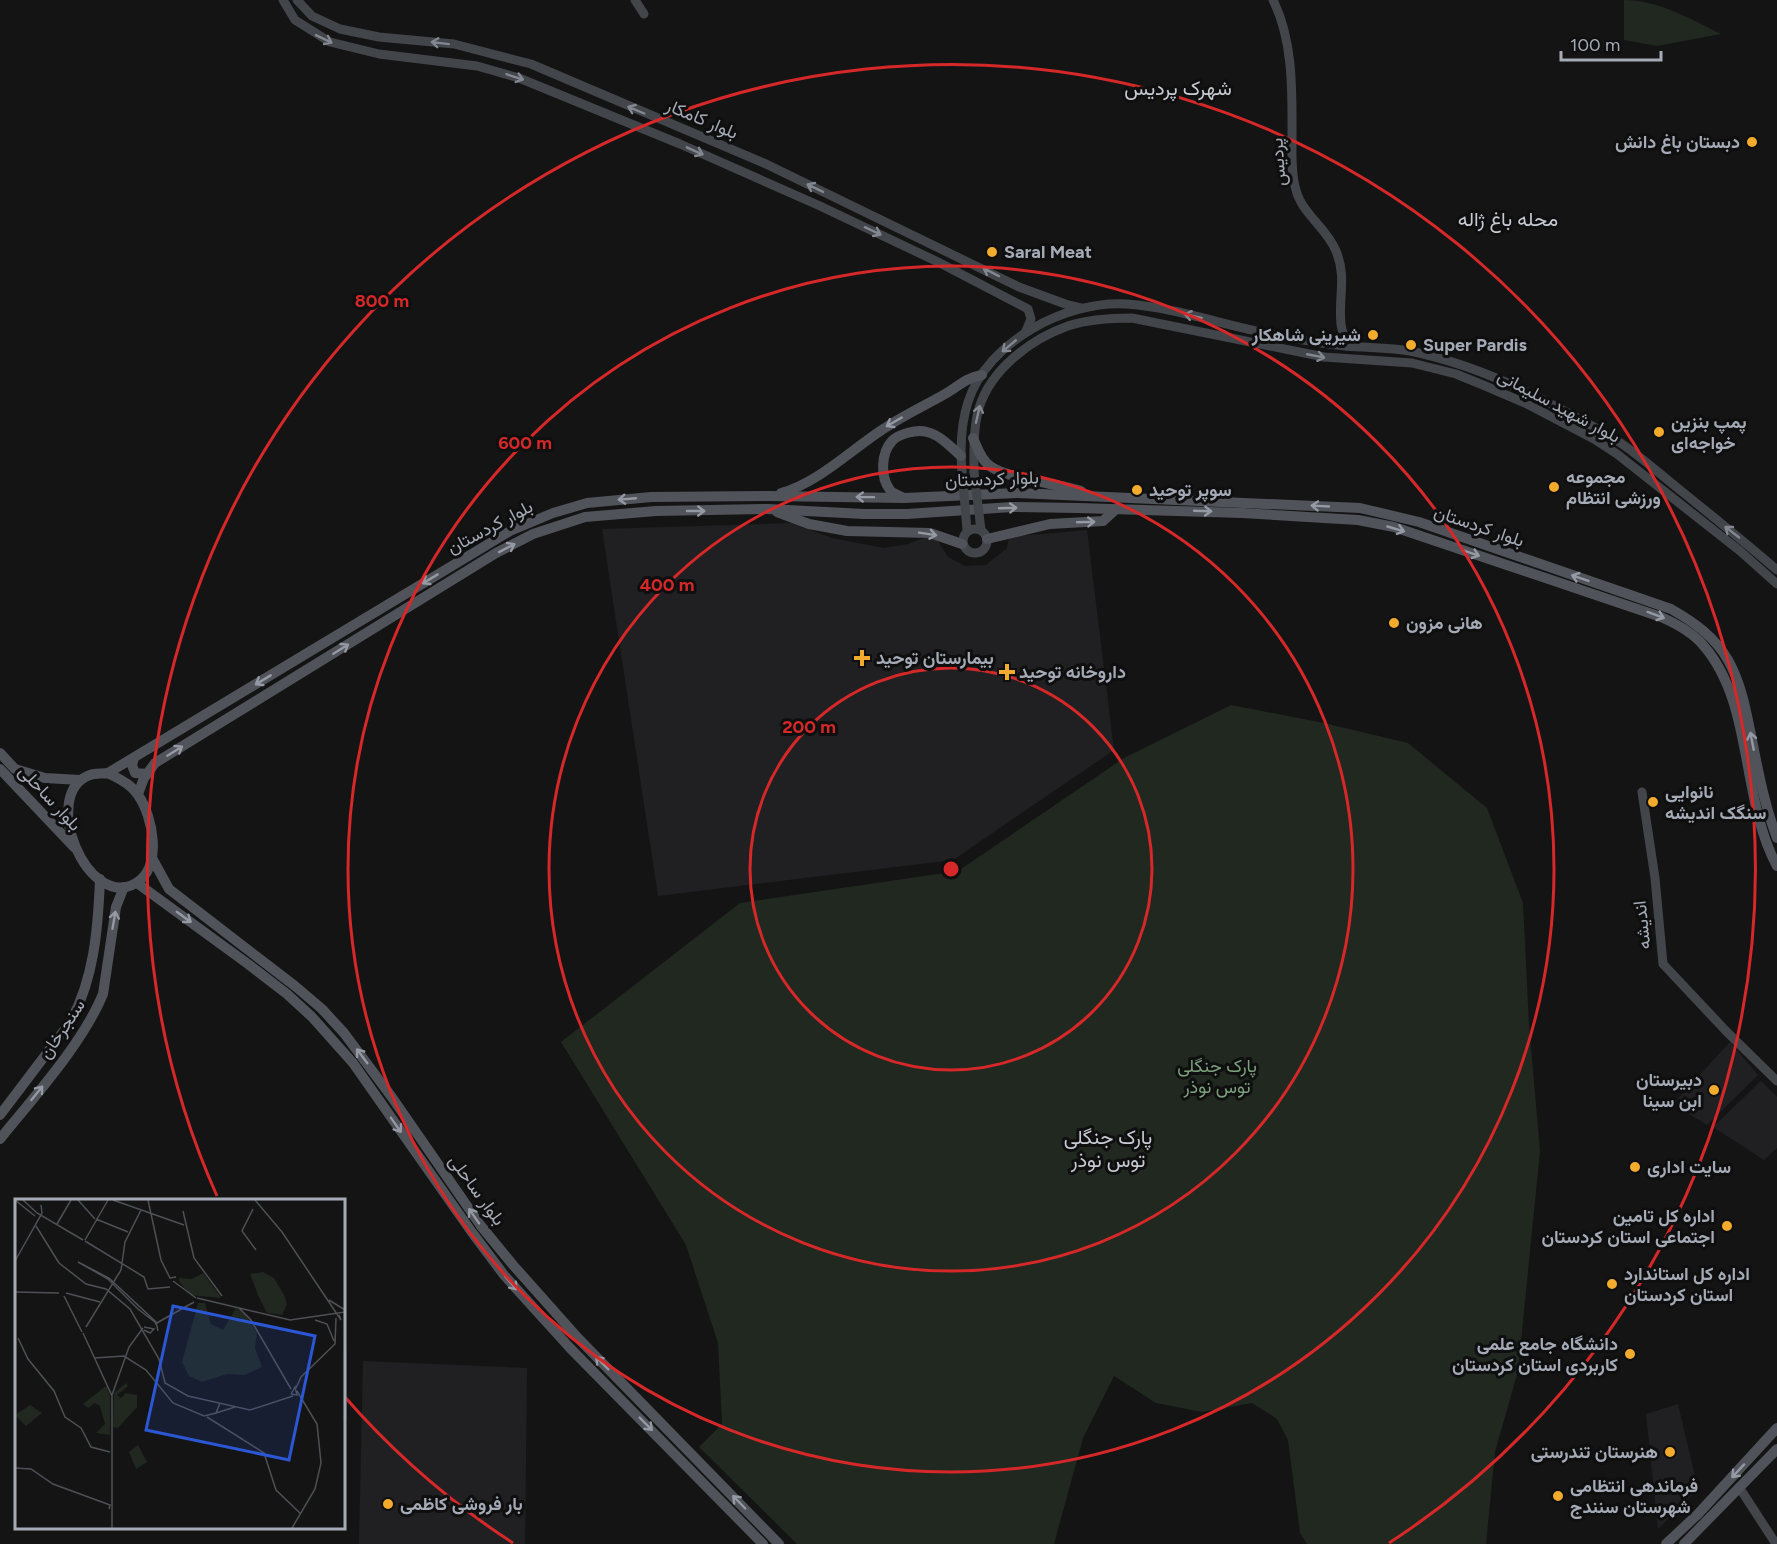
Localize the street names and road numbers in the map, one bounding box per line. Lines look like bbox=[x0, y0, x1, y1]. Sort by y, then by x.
street label: بلوار کامکار bbox=[662, 94, 741, 144]
street label: پردیس bbox=[1265, 137, 1292, 187]
street label: بلوار شهید سلیمانی bbox=[1494, 364, 1624, 448]
street label: بلوار کردستان bbox=[945, 466, 1039, 492]
street label: بلوار کردستان bbox=[443, 495, 537, 559]
street label: بلوار کردستان bbox=[1431, 500, 1527, 552]
street label: بلوار ساحلی bbox=[14, 760, 86, 836]
street label: اندیشه bbox=[1628, 899, 1656, 951]
street label: سنجرخان bbox=[34, 995, 90, 1063]
street label: بلوار ساحلی bbox=[444, 1150, 510, 1230]

